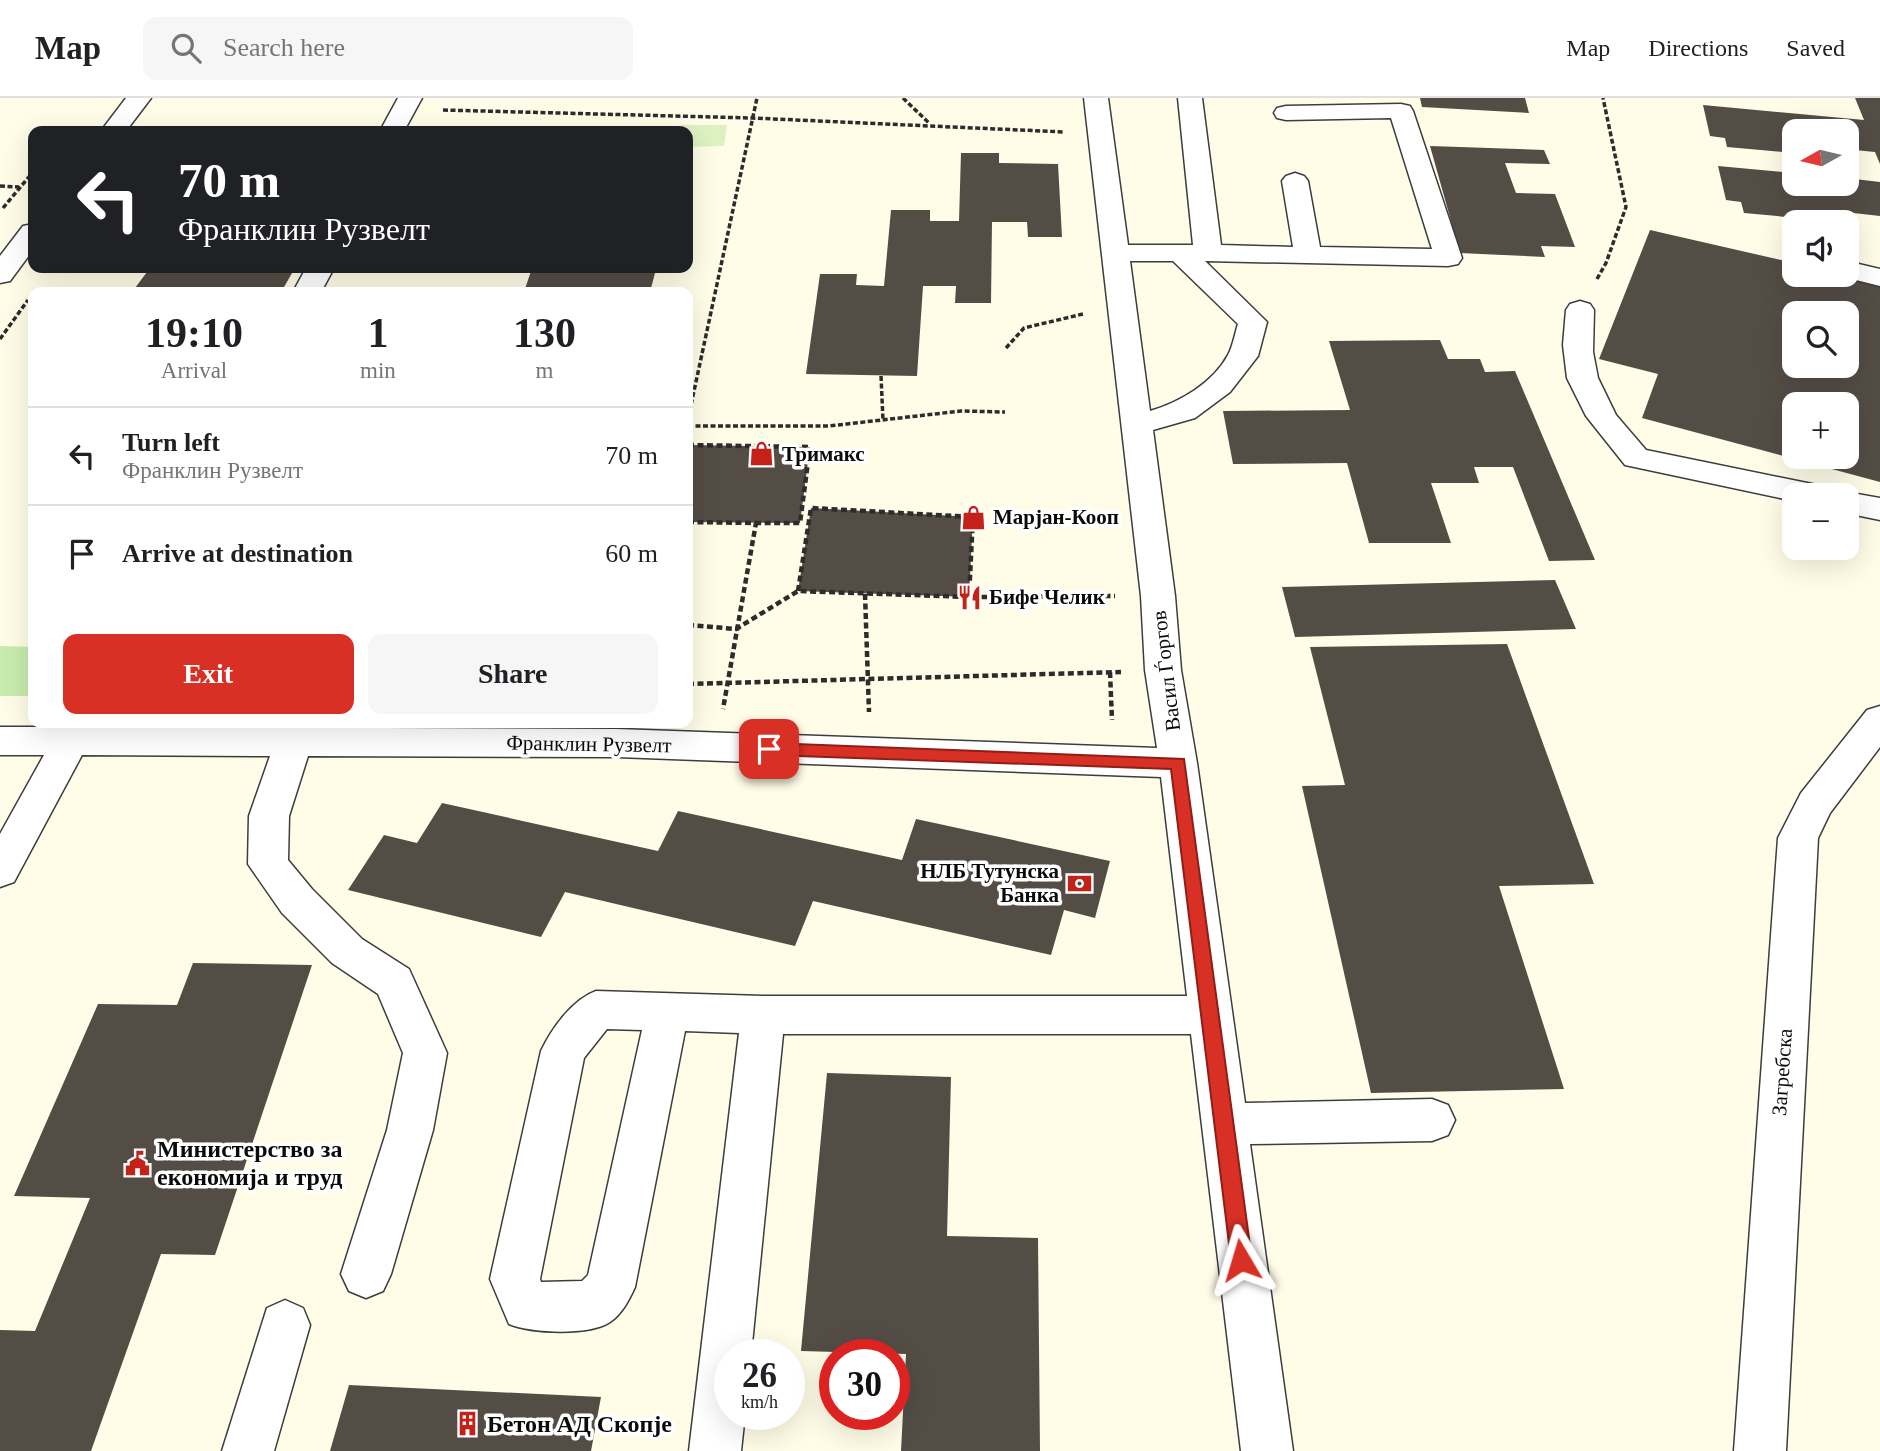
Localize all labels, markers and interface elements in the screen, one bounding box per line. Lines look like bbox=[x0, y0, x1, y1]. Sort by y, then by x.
search box bbox=[143, 17, 633, 80]
icon: search bbox=[167, 29, 205, 67]
text: Map bbox=[35, 30, 101, 66]
text: Search here bbox=[223, 33, 345, 62]
text: Map bbox=[1566, 35, 1610, 61]
text: Directions bbox=[1648, 35, 1748, 61]
text: Saved bbox=[1786, 35, 1845, 61]
north arrow bbox=[1782, 119, 1858, 196]
map controls bbox=[1782, 119, 1859, 560]
text: 70 m bbox=[178, 153, 280, 208]
icon: left bbox=[63, 154, 154, 245]
button: sound bbox=[1782, 210, 1859, 287]
text: Франклин Рузвелт bbox=[178, 211, 430, 247]
button: search bbox=[1782, 301, 1859, 378]
text: 19:10 bbox=[145, 310, 243, 356]
text: 1 bbox=[367, 310, 388, 356]
text: 130 bbox=[513, 310, 576, 356]
text: Arrival bbox=[161, 358, 227, 383]
text: min bbox=[360, 358, 396, 383]
text: m bbox=[535, 358, 553, 383]
button: + bbox=[1782, 392, 1859, 469]
text: Turn left bbox=[122, 428, 220, 457]
icon: left bbox=[63, 437, 101, 475]
shop icon: Тримакс bbox=[748, 440, 776, 468]
text: 70 m bbox=[605, 441, 658, 470]
place label: Тримакс bbox=[782, 442, 865, 466]
text: Франклин Рузвелт bbox=[122, 458, 303, 483]
button: − bbox=[1782, 483, 1859, 560]
shop icon: Марјан-Кооп bbox=[959, 503, 987, 531]
place label: Марјан-Кооп bbox=[993, 505, 1119, 529]
icon: arrive bbox=[63, 535, 101, 573]
text: Arrive at destination bbox=[122, 539, 353, 568]
text: 60 m bbox=[605, 539, 658, 568]
restaurant icon: Бифе Челик bbox=[955, 583, 983, 611]
place label: Бифе Челик bbox=[989, 585, 1106, 609]
street label: Васил Ѓоргов bbox=[1147, 609, 1185, 733]
button: Exit bbox=[63, 634, 354, 714]
button: Share bbox=[368, 634, 658, 714]
pin bbox=[739, 719, 799, 779]
icon: arrive bbox=[750, 730, 788, 768]
street label: Франклин Рузвелт bbox=[506, 731, 672, 757]
place label: НЛБ Тутунска Банка bbox=[920, 859, 1059, 907]
bank icon: НЛБ Тутунска Банка bbox=[1065, 869, 1093, 897]
street label: Загребска bbox=[1767, 1027, 1797, 1116]
place label: Министерство за економија и труд bbox=[157, 1136, 342, 1190]
public building icon: Министерство за економија и труд bbox=[123, 1149, 151, 1177]
position arrow bbox=[1204, 1223, 1278, 1297]
speed limit sign: 30 bbox=[819, 1339, 910, 1430]
text: 26 bbox=[742, 1356, 777, 1395]
text: km/h bbox=[741, 1392, 778, 1412]
building icon: Бетон АД Скопје bbox=[453, 1410, 481, 1438]
place label: Бетон АД Скопје bbox=[487, 1411, 672, 1437]

